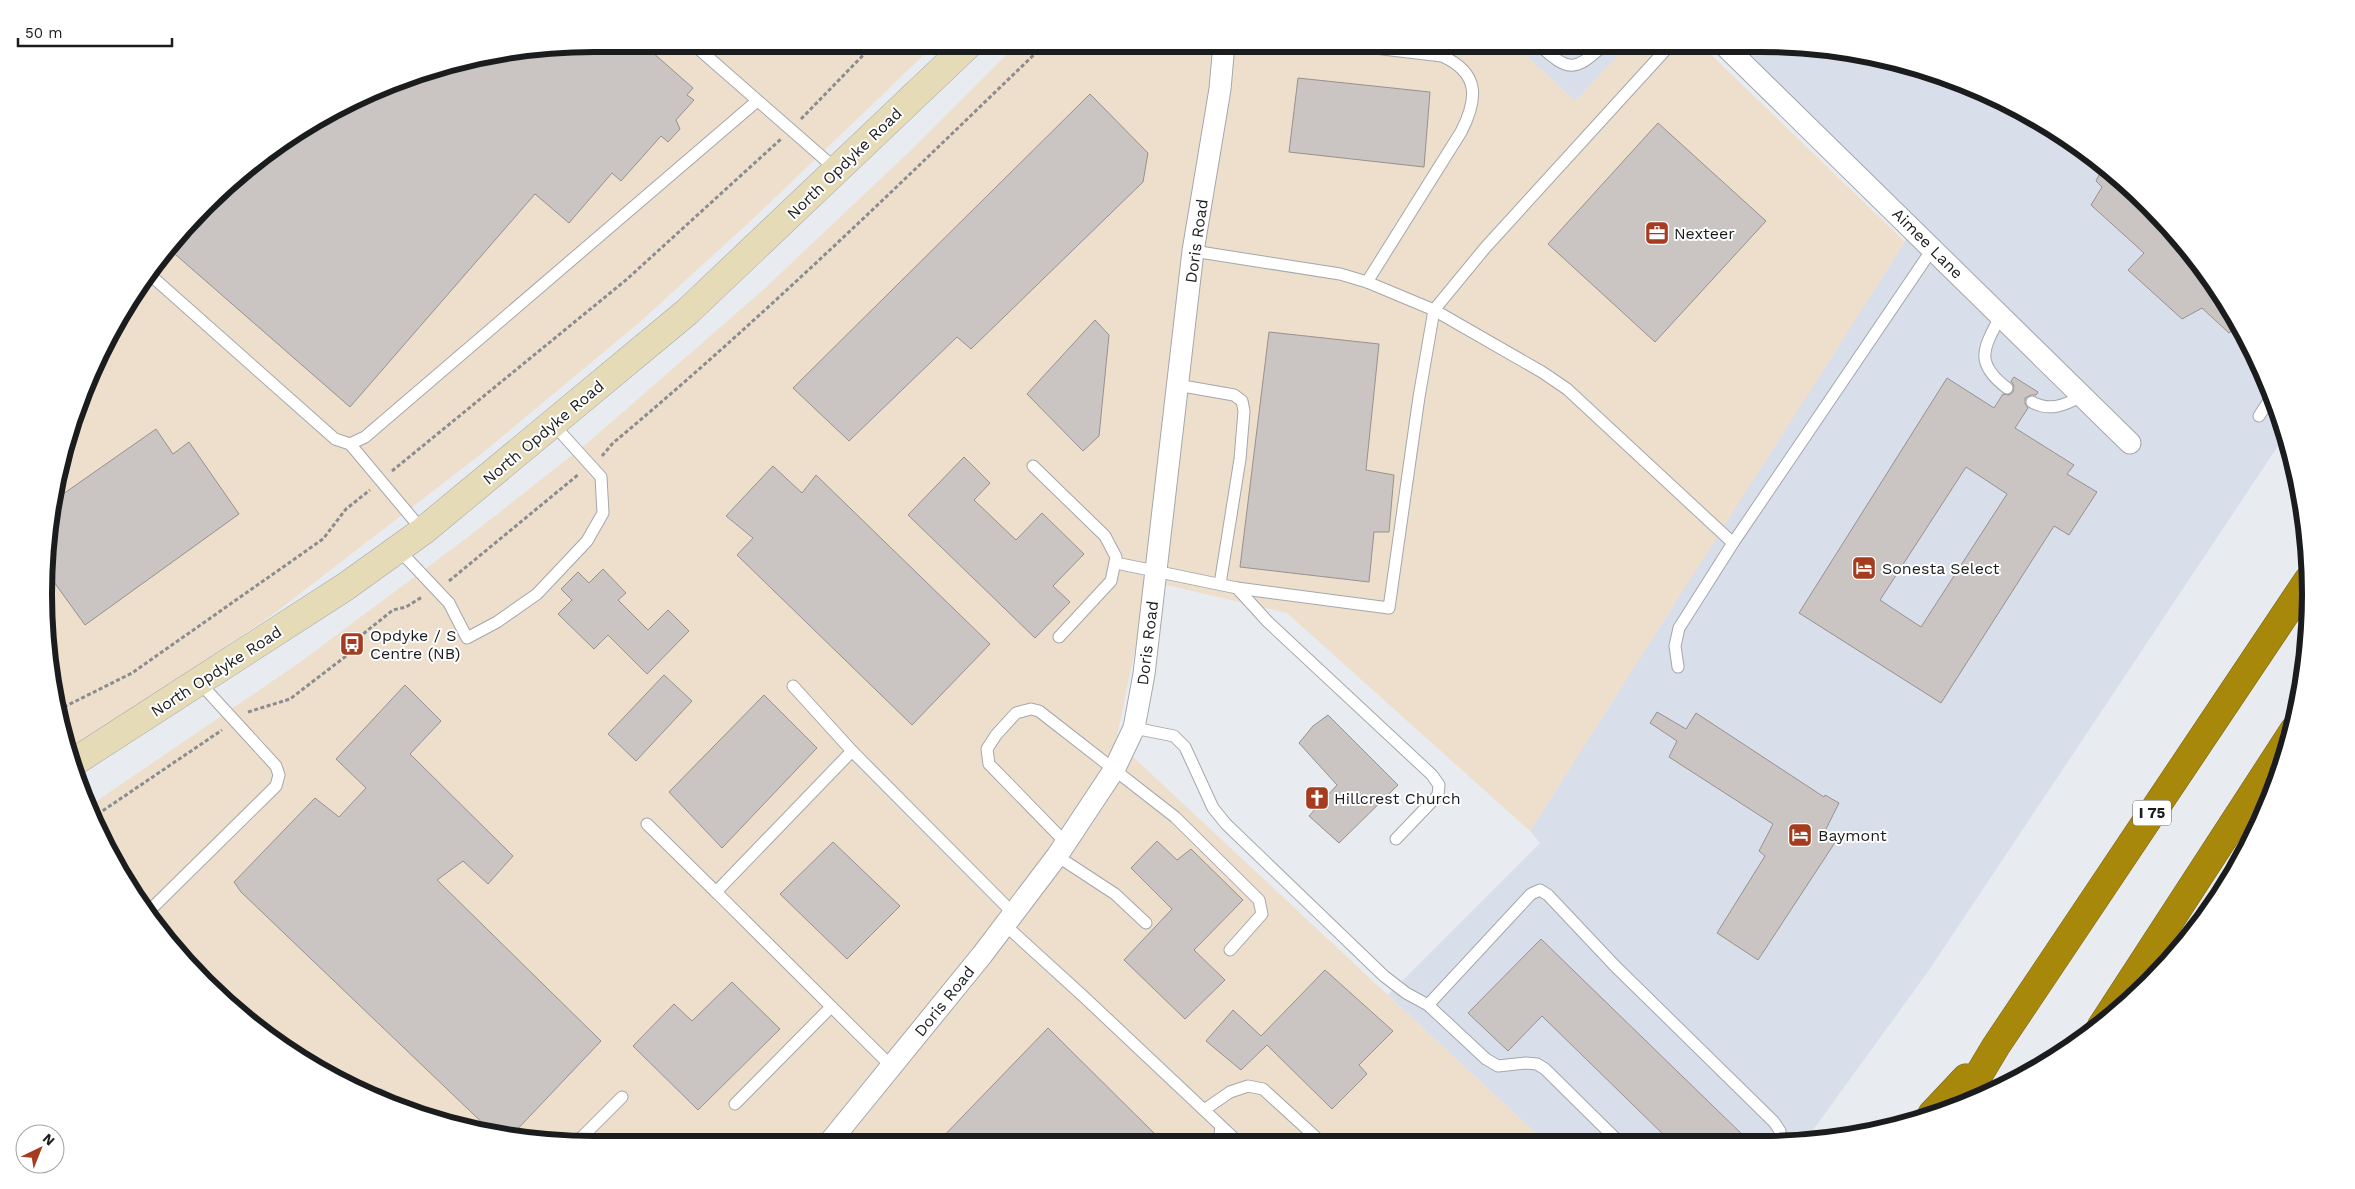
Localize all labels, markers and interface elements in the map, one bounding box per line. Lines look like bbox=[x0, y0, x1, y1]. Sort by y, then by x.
scale bar bbox=[18, 15, 171, 47]
text: 50 m bbox=[25, 24, 62, 42]
street label: North Opdyke Road bbox=[783, 104, 906, 223]
street label: Doris Road bbox=[1181, 198, 1212, 284]
street label: Aimee Lane bbox=[1888, 204, 1967, 283]
office icon: Nexteer bbox=[1644, 220, 1670, 246]
place label: Nexteer bbox=[1674, 224, 1735, 243]
street label: North Opdyke Road bbox=[479, 376, 608, 489]
hotel icon: Sonesta Select bbox=[1851, 555, 1877, 581]
place label: Sonesta Select bbox=[1882, 559, 2000, 578]
street label: Doris Road bbox=[1133, 600, 1162, 686]
street label: North Opdyke Road bbox=[147, 622, 285, 721]
place label: Opdyke / S Centre (NB) bbox=[370, 626, 460, 663]
bus stop icon: Opdyke / S Centre (NB) bbox=[339, 631, 365, 657]
church icon: Hillcrest Church bbox=[1304, 785, 1330, 811]
place label: Hillcrest Church bbox=[1334, 789, 1461, 808]
road number: I 75 bbox=[2133, 800, 2171, 826]
hotel icon: Baymont bbox=[1787, 822, 1813, 848]
place label: Baymont bbox=[1818, 826, 1887, 845]
street label: Doris Road bbox=[910, 962, 978, 1040]
north arrow bbox=[15, 1124, 65, 1174]
text: N bbox=[40, 1130, 58, 1149]

